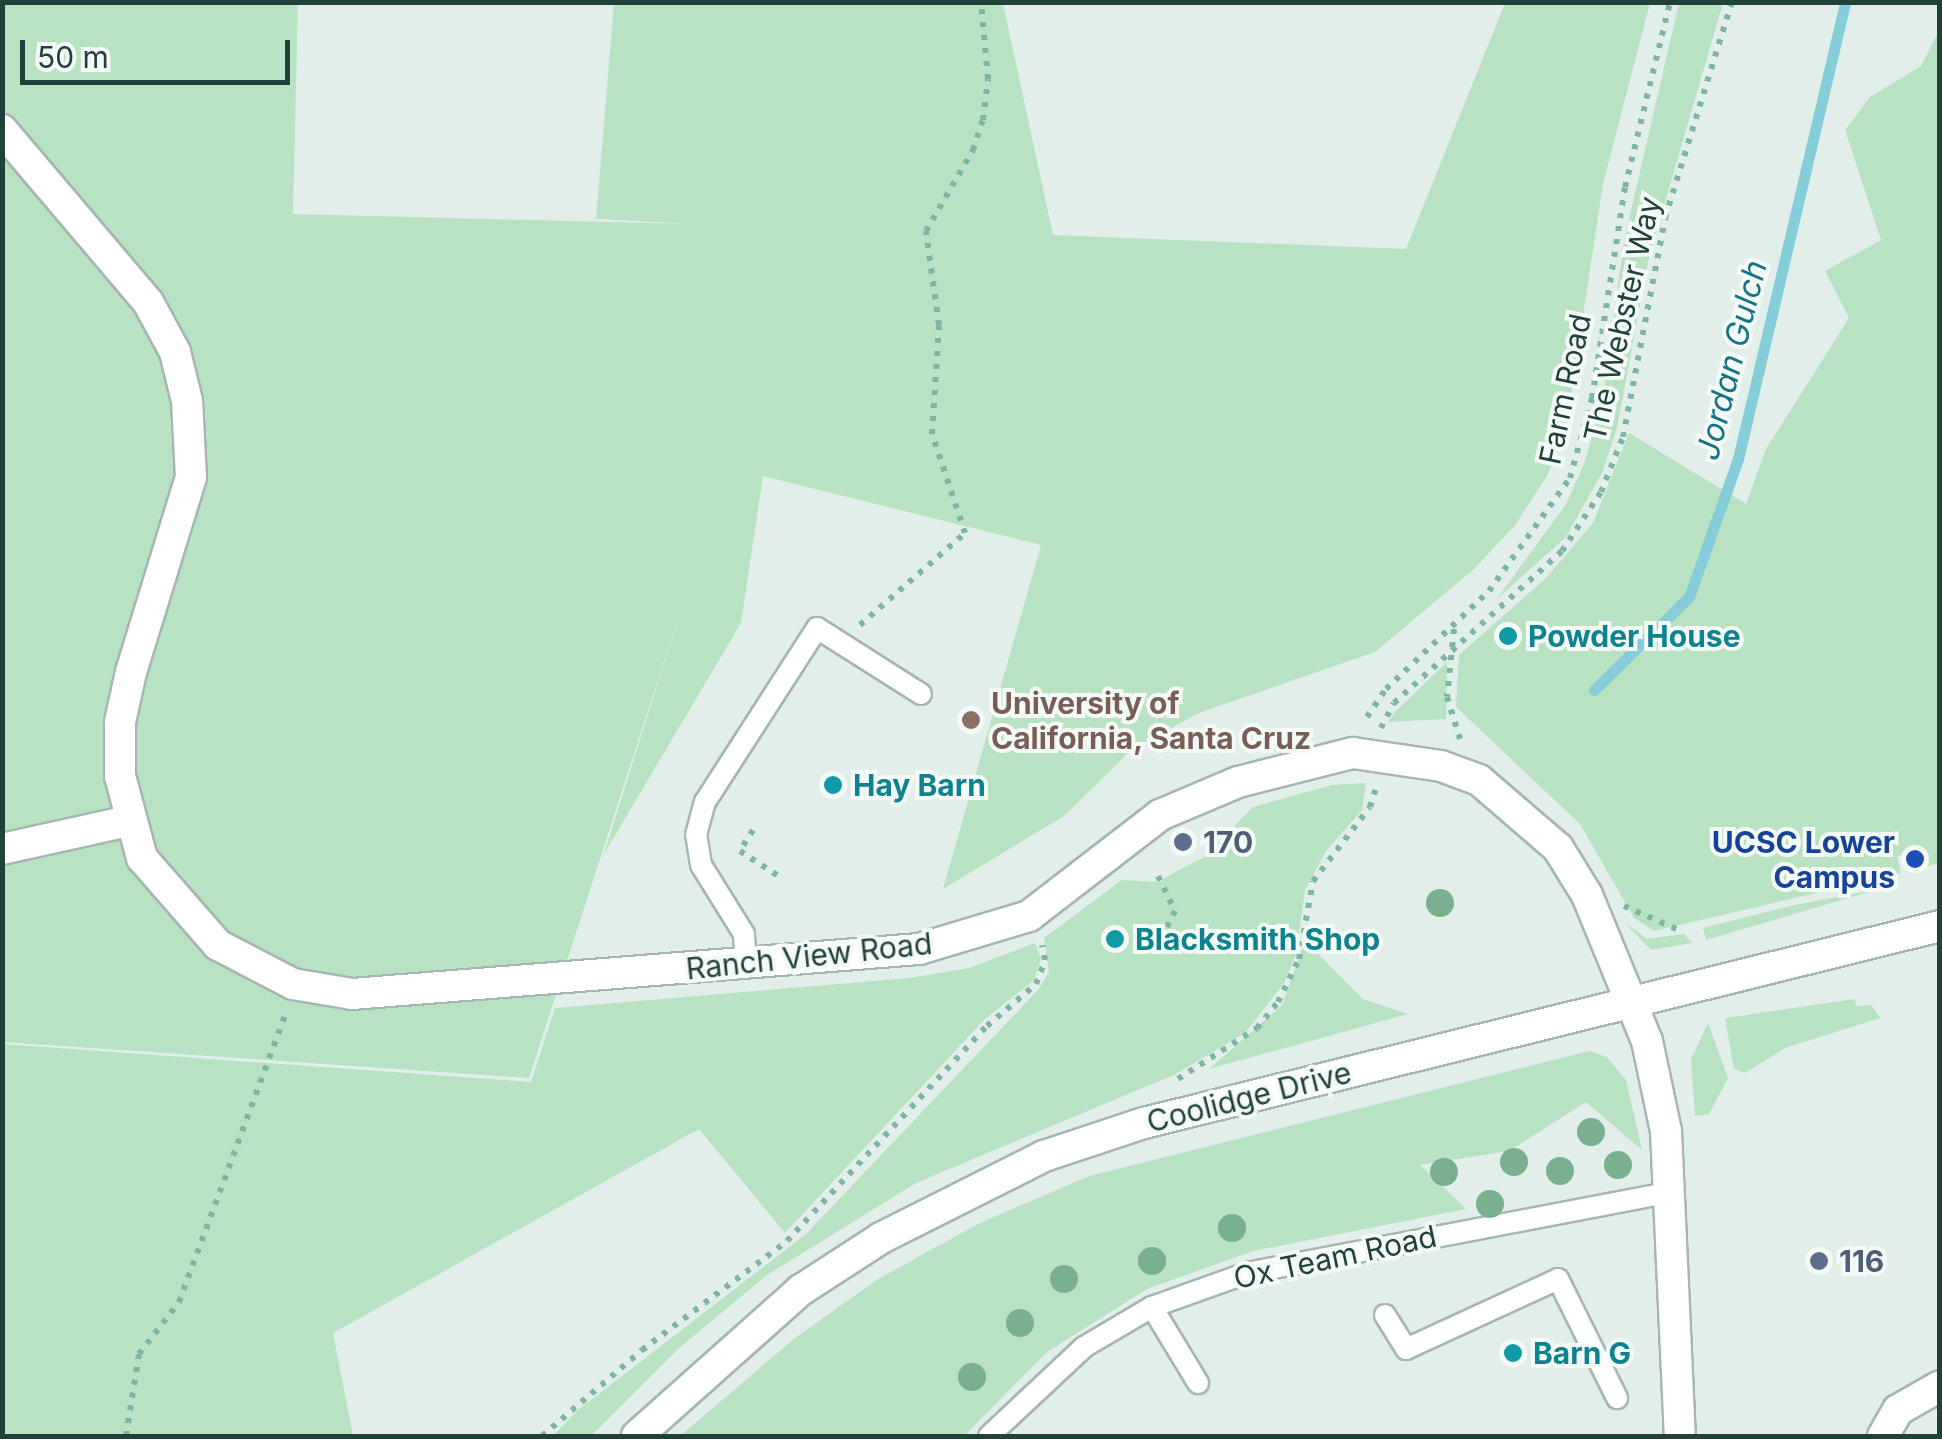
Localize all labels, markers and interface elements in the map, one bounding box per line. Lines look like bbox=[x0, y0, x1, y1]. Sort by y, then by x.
scale bar bbox=[25, 20, 295, 82]
text: 50 m bbox=[37, 39, 109, 75]
street label: The Webster Way bbox=[1576, 193, 1668, 445]
water label: Jordan Gulch bbox=[1689, 256, 1775, 464]
street label: Farm Road bbox=[1532, 311, 1598, 467]
place label: Powder House bbox=[1528, 618, 1741, 654]
marker: Powder House bbox=[1497, 625, 1519, 647]
place label: University of California, Santa Cruz bbox=[991, 685, 1312, 756]
marker: University of California, Santa Cruz bbox=[960, 709, 982, 731]
place label: Hay Barn bbox=[853, 767, 986, 803]
marker: Hay Barn bbox=[822, 774, 844, 796]
place label: 170 bbox=[1203, 824, 1253, 860]
place label: UCSC Lower Campus bbox=[1712, 824, 1895, 894]
marker: 170 bbox=[1172, 831, 1194, 853]
marker: UCSC Lower Campus bbox=[1904, 848, 1926, 870]
place label: Blacksmith Shop bbox=[1135, 921, 1380, 957]
street label: Ranch View Road bbox=[684, 925, 934, 987]
marker: Blacksmith Shop bbox=[1104, 928, 1126, 950]
street label: Coolidge Drive bbox=[1143, 1054, 1355, 1140]
street label: Ox Team Road bbox=[1230, 1218, 1440, 1296]
place label: 116 bbox=[1839, 1243, 1884, 1279]
marker: 116 bbox=[1808, 1250, 1830, 1272]
place label: Barn G bbox=[1533, 1335, 1631, 1371]
marker: Barn G bbox=[1502, 1342, 1524, 1364]

